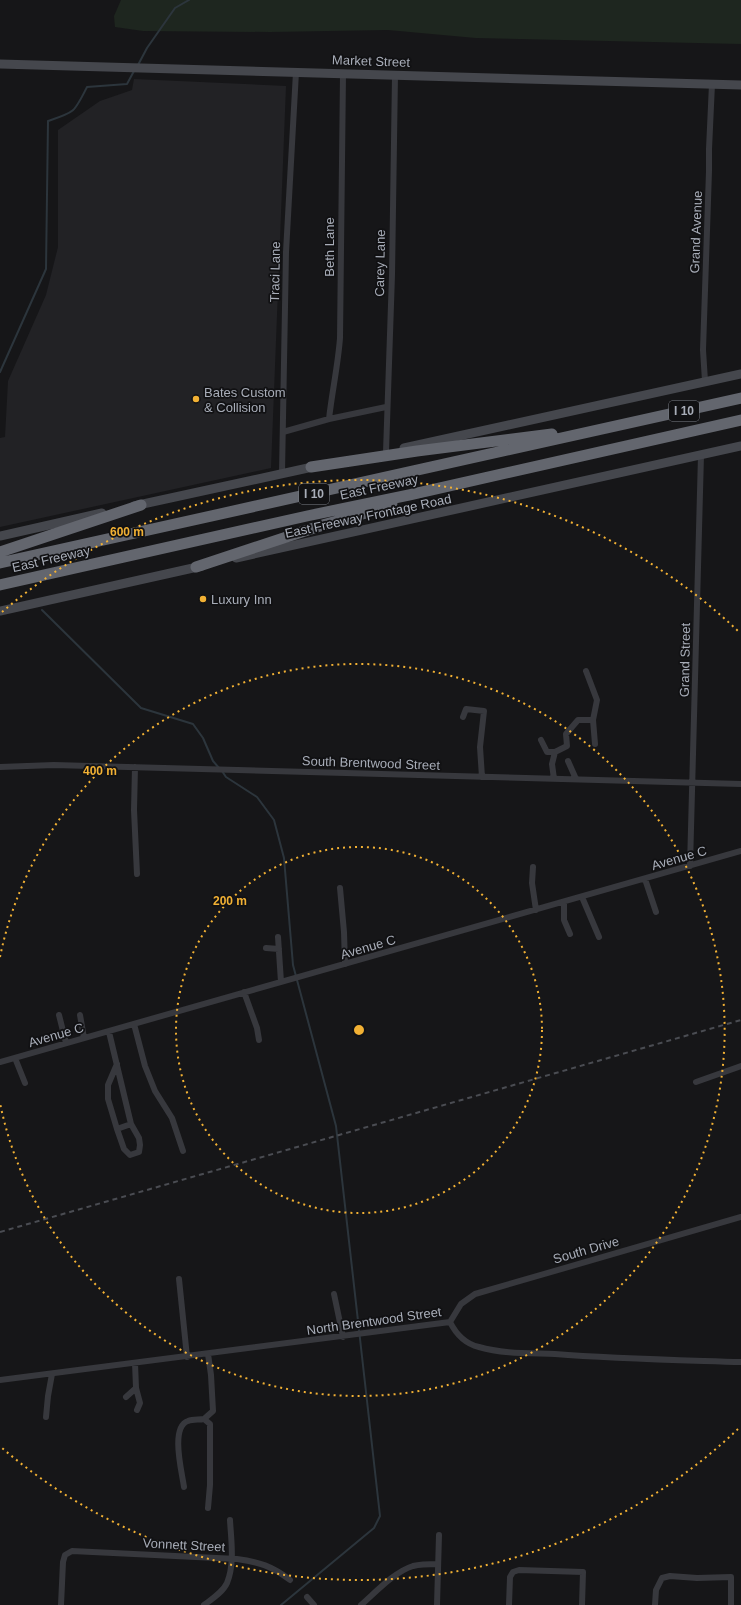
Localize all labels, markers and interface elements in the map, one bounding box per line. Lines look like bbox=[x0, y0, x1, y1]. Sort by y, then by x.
street label: Market Street bbox=[332, 52, 411, 70]
street label: Grand Avenue bbox=[687, 190, 705, 274]
street label: Beth Lane bbox=[322, 217, 337, 277]
street label: Carey Lane bbox=[372, 229, 388, 297]
street label: Traci Lane bbox=[267, 241, 283, 303]
place label: Bates Custom & Collision bbox=[204, 385, 286, 415]
marker: Bates Custom & Collision bbox=[191, 394, 201, 404]
road number: I 10 bbox=[669, 401, 699, 421]
street label: East Freeway bbox=[339, 471, 420, 503]
road number: I 10 bbox=[299, 484, 329, 504]
street label: East Freeway Frontage Road bbox=[283, 491, 453, 541]
text: 600 m bbox=[110, 525, 144, 539]
street label: East Freeway bbox=[11, 543, 92, 575]
place label: Luxury Inn bbox=[211, 592, 272, 607]
marker: Luxury Inn bbox=[198, 594, 208, 604]
street label: Grand Street bbox=[677, 622, 693, 697]
street label: South Brentwood Street bbox=[302, 753, 441, 773]
text: 400 m bbox=[83, 764, 117, 778]
street label: Avenue C bbox=[650, 843, 708, 873]
text: 200 m bbox=[213, 894, 247, 908]
street label: Avenue C bbox=[339, 932, 397, 962]
street label: Avenue C bbox=[27, 1020, 85, 1050]
centre of rings bbox=[352, 1023, 366, 1037]
street label: South Drive bbox=[551, 1233, 621, 1267]
street label: North Brentwood Street bbox=[306, 1304, 443, 1338]
street label: Vonnett Street bbox=[142, 1535, 226, 1555]

